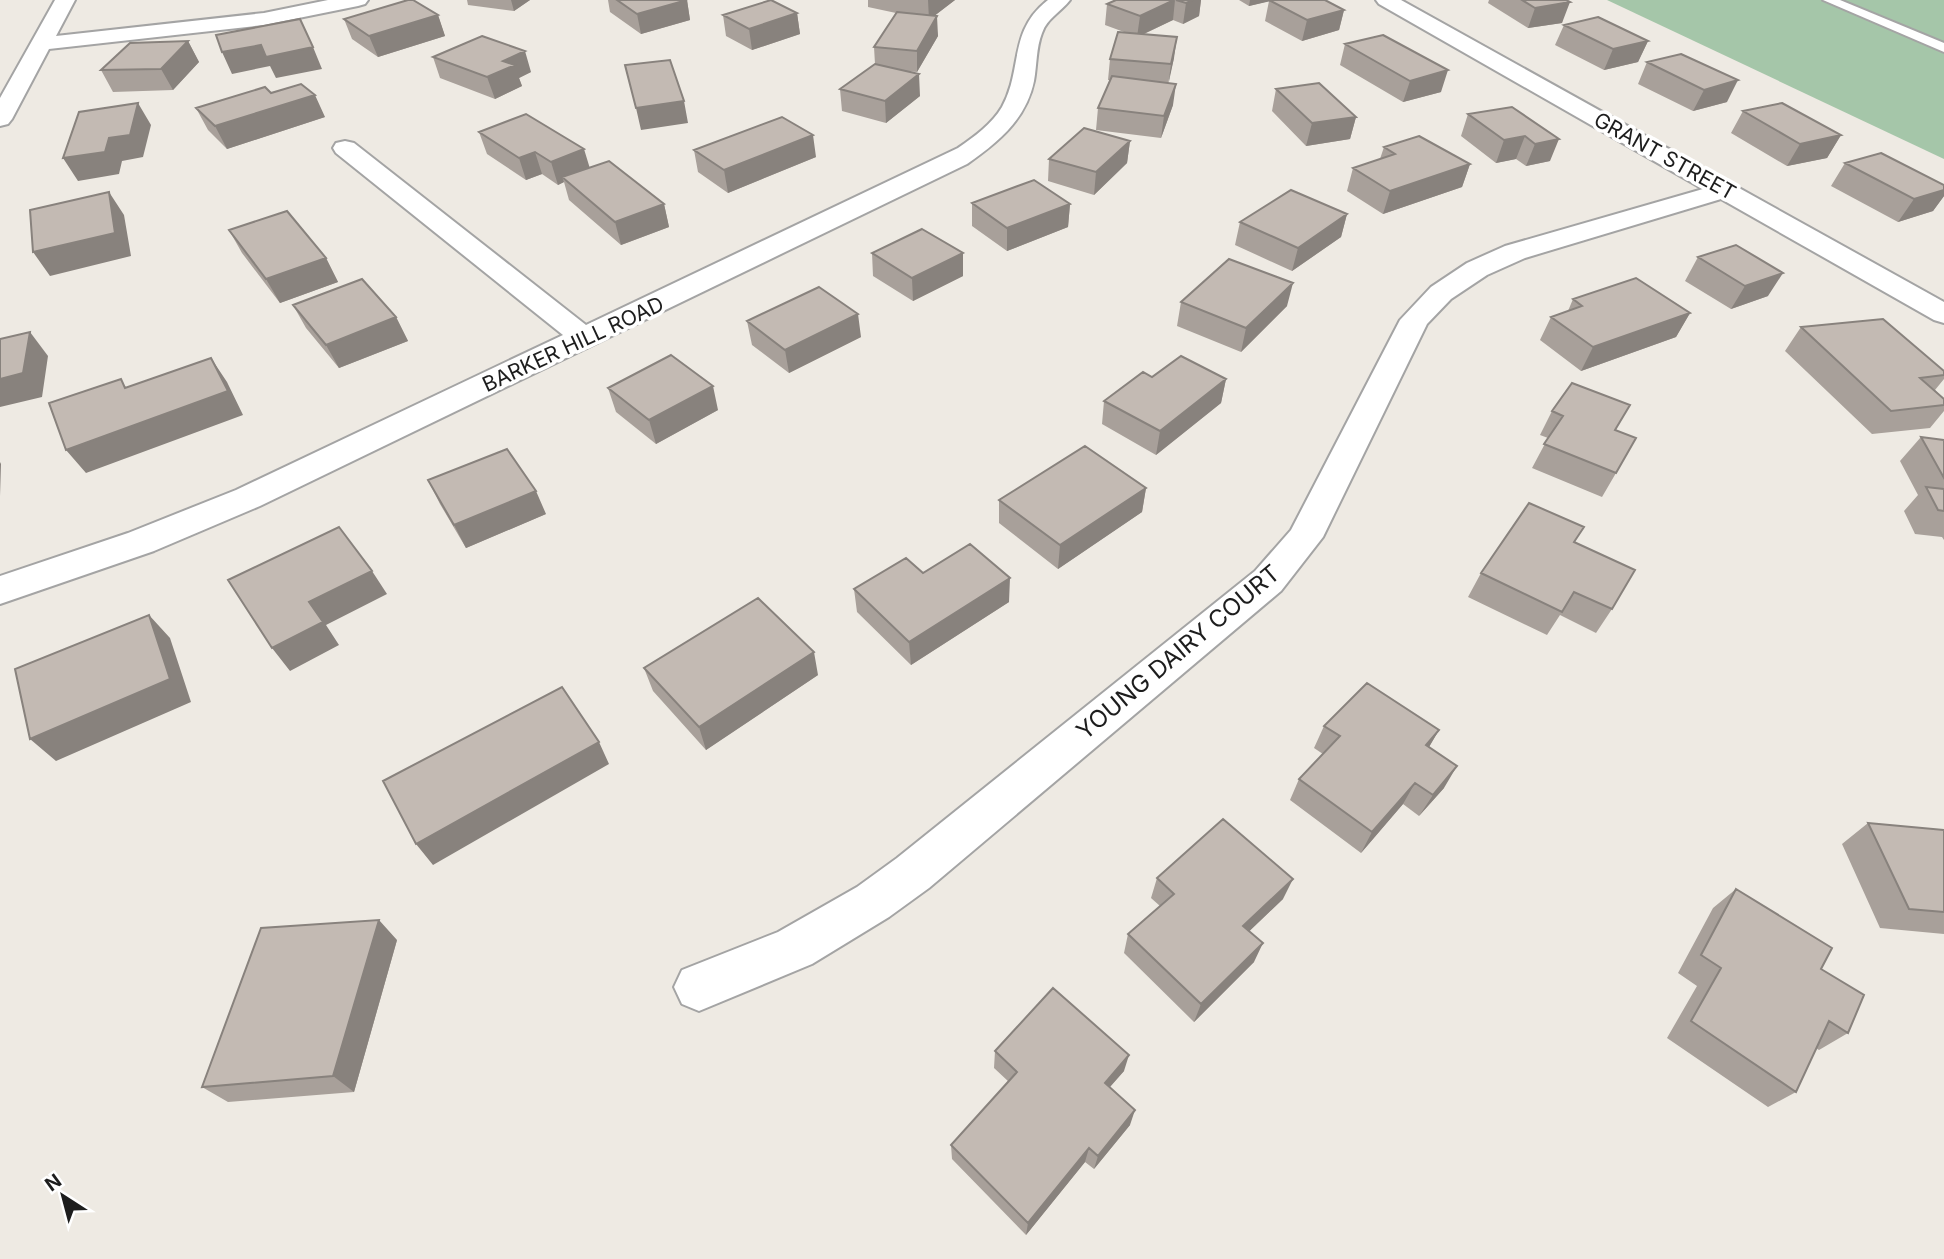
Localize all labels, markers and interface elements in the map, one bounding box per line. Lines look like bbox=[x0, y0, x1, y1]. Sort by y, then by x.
street label: GRANT STREET bbox=[1590, 107, 1740, 205]
street label: BARKER HILL ROAD bbox=[478, 291, 668, 397]
street label: YOUNG DAIRY COURT bbox=[1070, 558, 1286, 746]
north arrow bbox=[28, 1161, 98, 1231]
text: N bbox=[41, 1169, 66, 1196]

